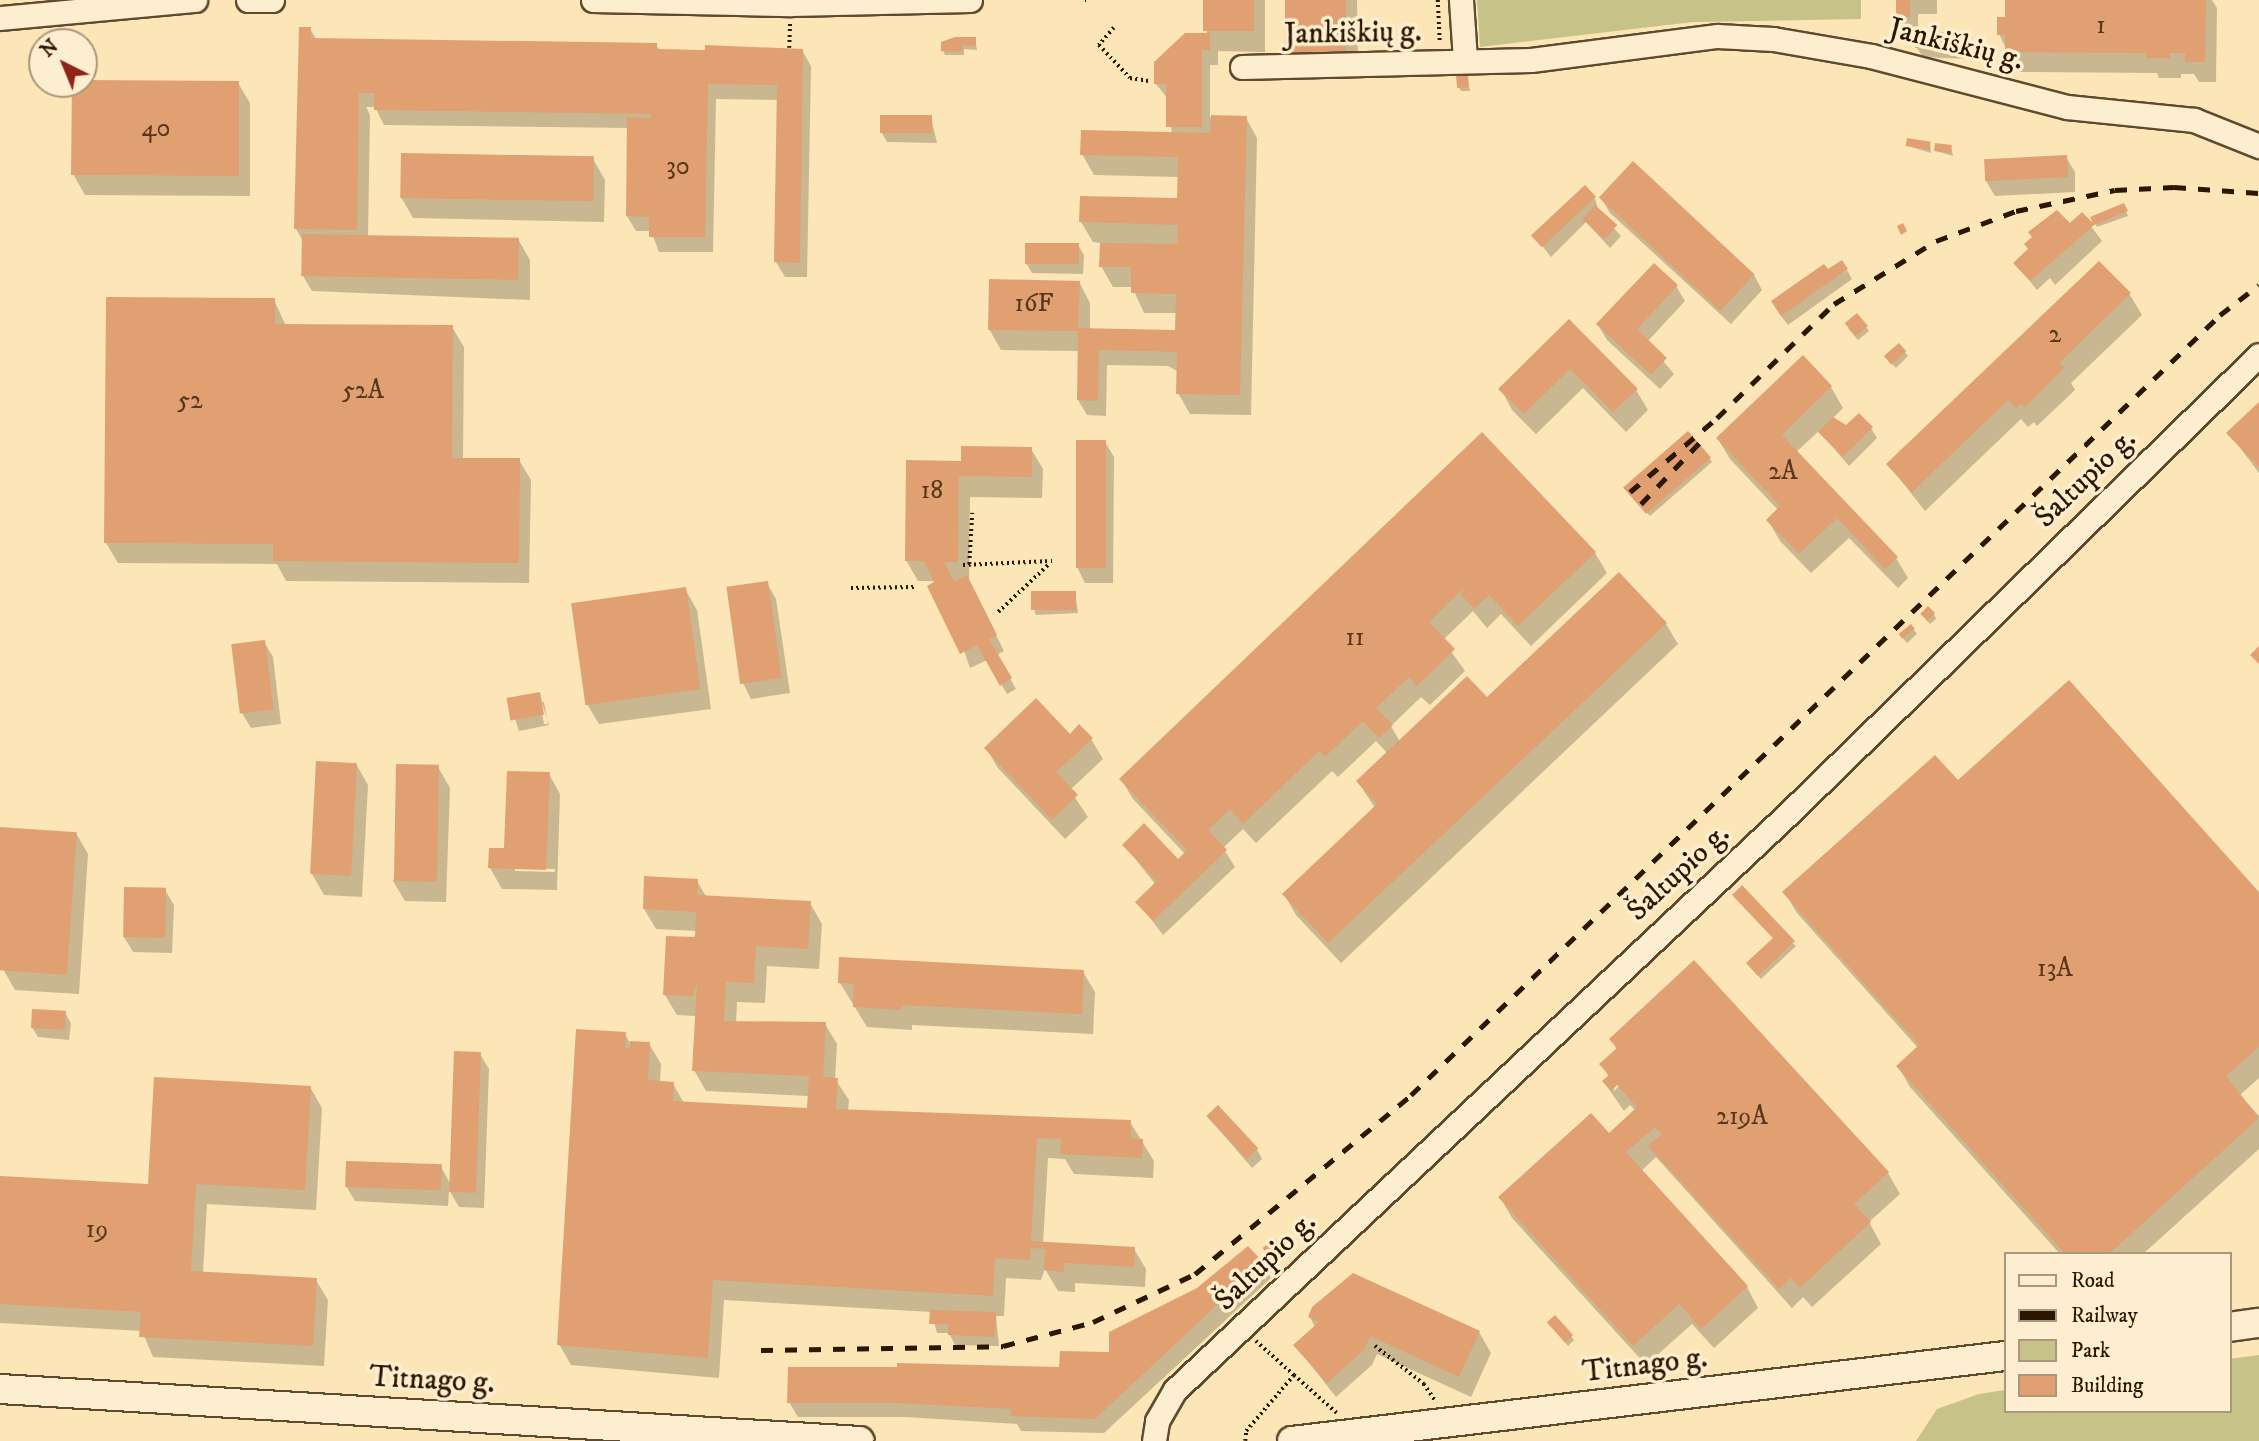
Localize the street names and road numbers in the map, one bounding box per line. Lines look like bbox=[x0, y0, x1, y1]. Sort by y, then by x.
street label: Jankiškių g. bbox=[1885, 11, 2027, 79]
street label: Jankiškių g. bbox=[1284, 15, 1422, 53]
street label: Šaltupio g. bbox=[2028, 422, 2144, 536]
street label: Šaltupio g. bbox=[1620, 817, 1738, 929]
street label: Šaltupio g. bbox=[1208, 1205, 1324, 1319]
street label: Titnago g. bbox=[1580, 1340, 1710, 1392]
street label: Titnago g. bbox=[368, 1360, 496, 1402]

